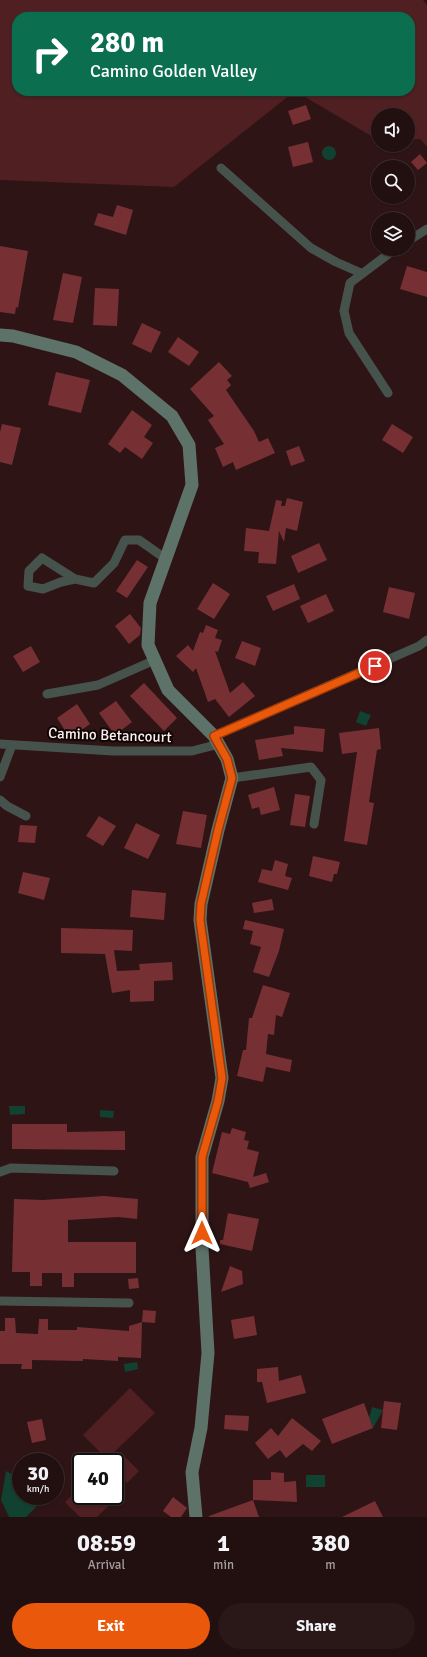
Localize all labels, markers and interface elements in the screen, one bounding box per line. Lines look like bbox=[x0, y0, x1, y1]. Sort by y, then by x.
text: 280 m bbox=[90, 26, 164, 60]
icon: right bbox=[24, 28, 76, 80]
text: Camino Golden Valley bbox=[90, 60, 257, 82]
map controls bbox=[371, 108, 415, 256]
button: sound bbox=[371, 108, 415, 152]
button: search bbox=[371, 160, 415, 204]
button: layers bbox=[371, 212, 415, 256]
pin bbox=[358, 649, 392, 683]
icon: arrive bbox=[364, 655, 386, 677]
street label: Camino Betancourt bbox=[48, 724, 172, 746]
position arrow bbox=[181, 1212, 223, 1254]
speed limit sign: 40 bbox=[72, 1453, 124, 1505]
text: 30 bbox=[27, 1461, 49, 1486]
text: km/h bbox=[27, 1483, 49, 1495]
text: 08:59 bbox=[77, 1528, 136, 1558]
text: 1 bbox=[217, 1528, 230, 1558]
text: 380 bbox=[311, 1528, 350, 1558]
text: Arrival bbox=[88, 1557, 125, 1573]
text: min bbox=[213, 1557, 234, 1573]
text: m bbox=[325, 1557, 336, 1573]
button: Exit bbox=[12, 1603, 210, 1649]
button: Share bbox=[218, 1603, 415, 1649]

